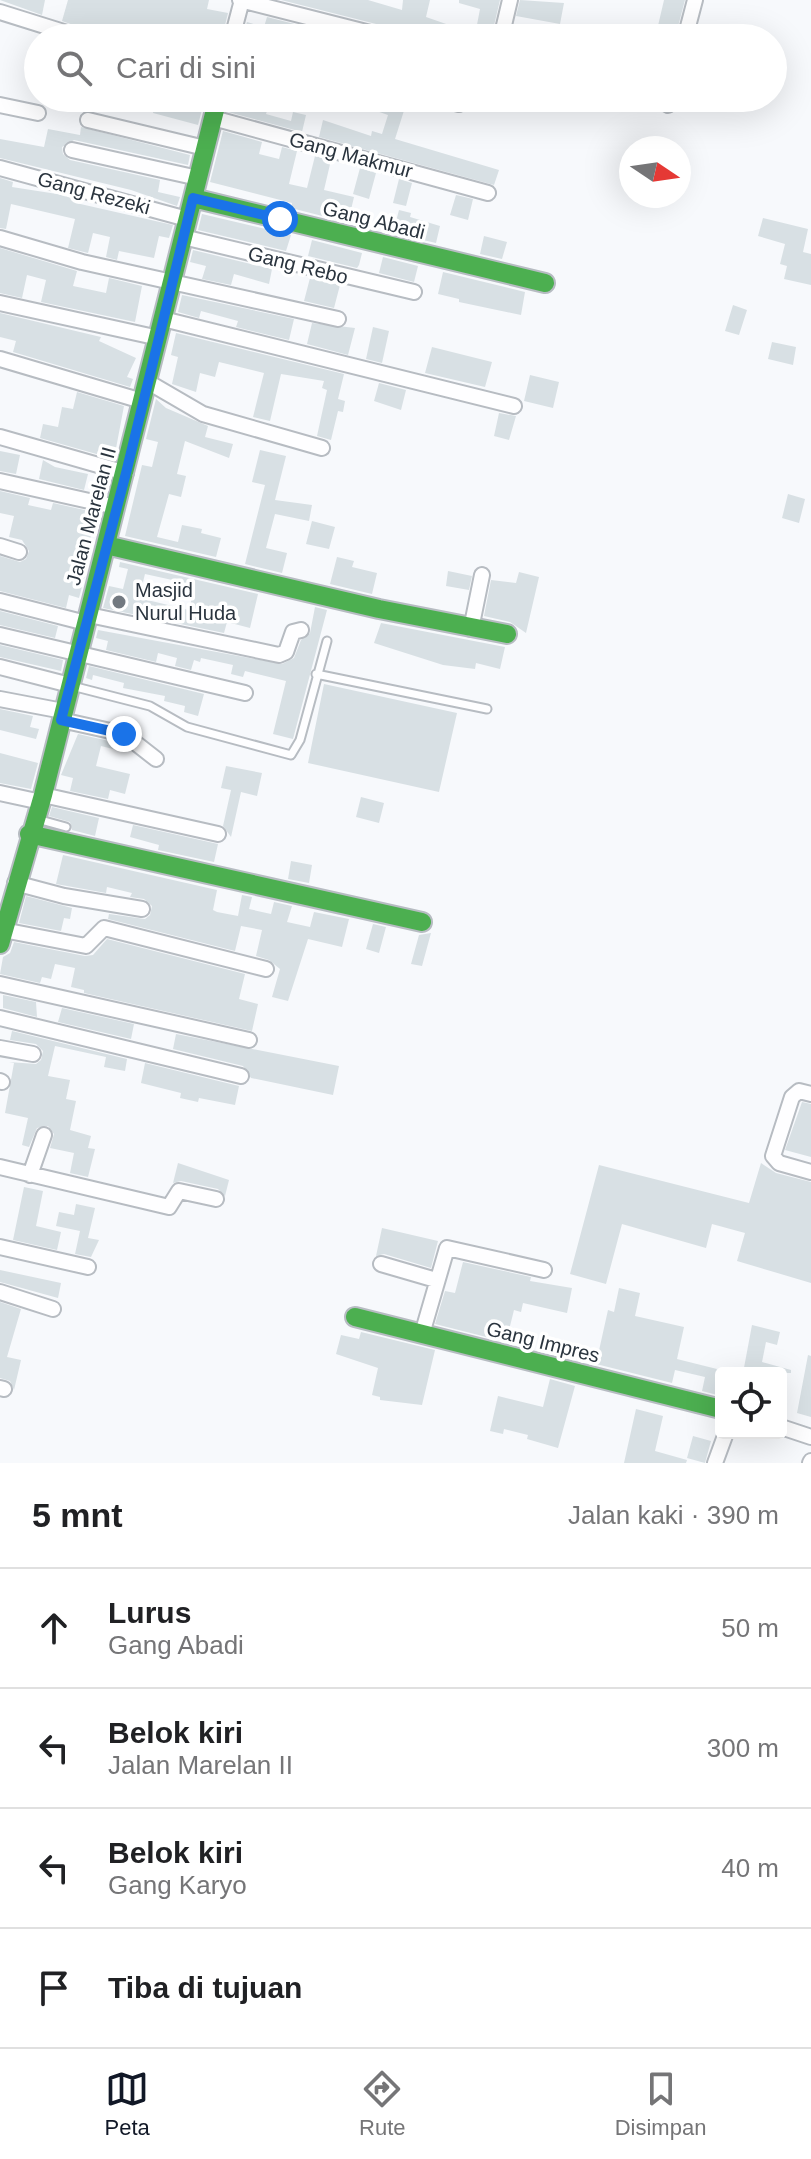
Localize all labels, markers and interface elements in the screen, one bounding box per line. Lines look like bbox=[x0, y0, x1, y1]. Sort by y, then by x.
search box bbox=[24, 24, 787, 112]
icon: search bbox=[52, 46, 96, 90]
text: Cari di sini bbox=[116, 51, 256, 84]
street label: Gang Makmur bbox=[287, 128, 415, 182]
north arrow bbox=[619, 136, 691, 208]
street label: Gang Rezeki bbox=[35, 167, 153, 219]
street label: Gang Abadi bbox=[321, 197, 427, 243]
route start bbox=[262, 201, 298, 237]
street label: Gang Rebo bbox=[246, 242, 350, 288]
street label: Jalan Marelan II bbox=[62, 444, 120, 588]
place label: Masjid Nurul Huda bbox=[135, 579, 237, 624]
marker: Masjid Nurul Huda bbox=[110, 593, 128, 611]
route end bbox=[106, 716, 142, 752]
street label: Gang Impres bbox=[484, 1317, 602, 1367]
map controls bbox=[715, 1367, 787, 1439]
button: locate bbox=[715, 1367, 787, 1439]
text: 5 mnt bbox=[32, 1496, 123, 1534]
text: Jalan kaki · 390 m bbox=[568, 1500, 779, 1530]
text: Lurus bbox=[108, 1596, 191, 1629]
icon: ahead bbox=[32, 1606, 76, 1650]
text: 50 m bbox=[721, 1613, 779, 1643]
text: Gang Abadi bbox=[108, 1630, 244, 1660]
text: Belok kiri bbox=[108, 1716, 243, 1749]
icon: left bbox=[32, 1726, 76, 1770]
text: 300 m bbox=[707, 1733, 779, 1763]
text: Jalan Marelan II bbox=[108, 1750, 293, 1780]
text: Belok kiri bbox=[108, 1836, 243, 1869]
icon: left bbox=[32, 1846, 76, 1890]
text: 40 m bbox=[721, 1853, 779, 1883]
text: Gang Karyo bbox=[108, 1870, 247, 1900]
icon: arrive bbox=[32, 1966, 76, 2010]
text: Tiba di tujuan bbox=[108, 1971, 302, 2004]
tab: Peta bbox=[105, 2067, 150, 2141]
tab: Rute bbox=[359, 2067, 406, 2141]
tab: Disimpan bbox=[615, 2067, 706, 2141]

